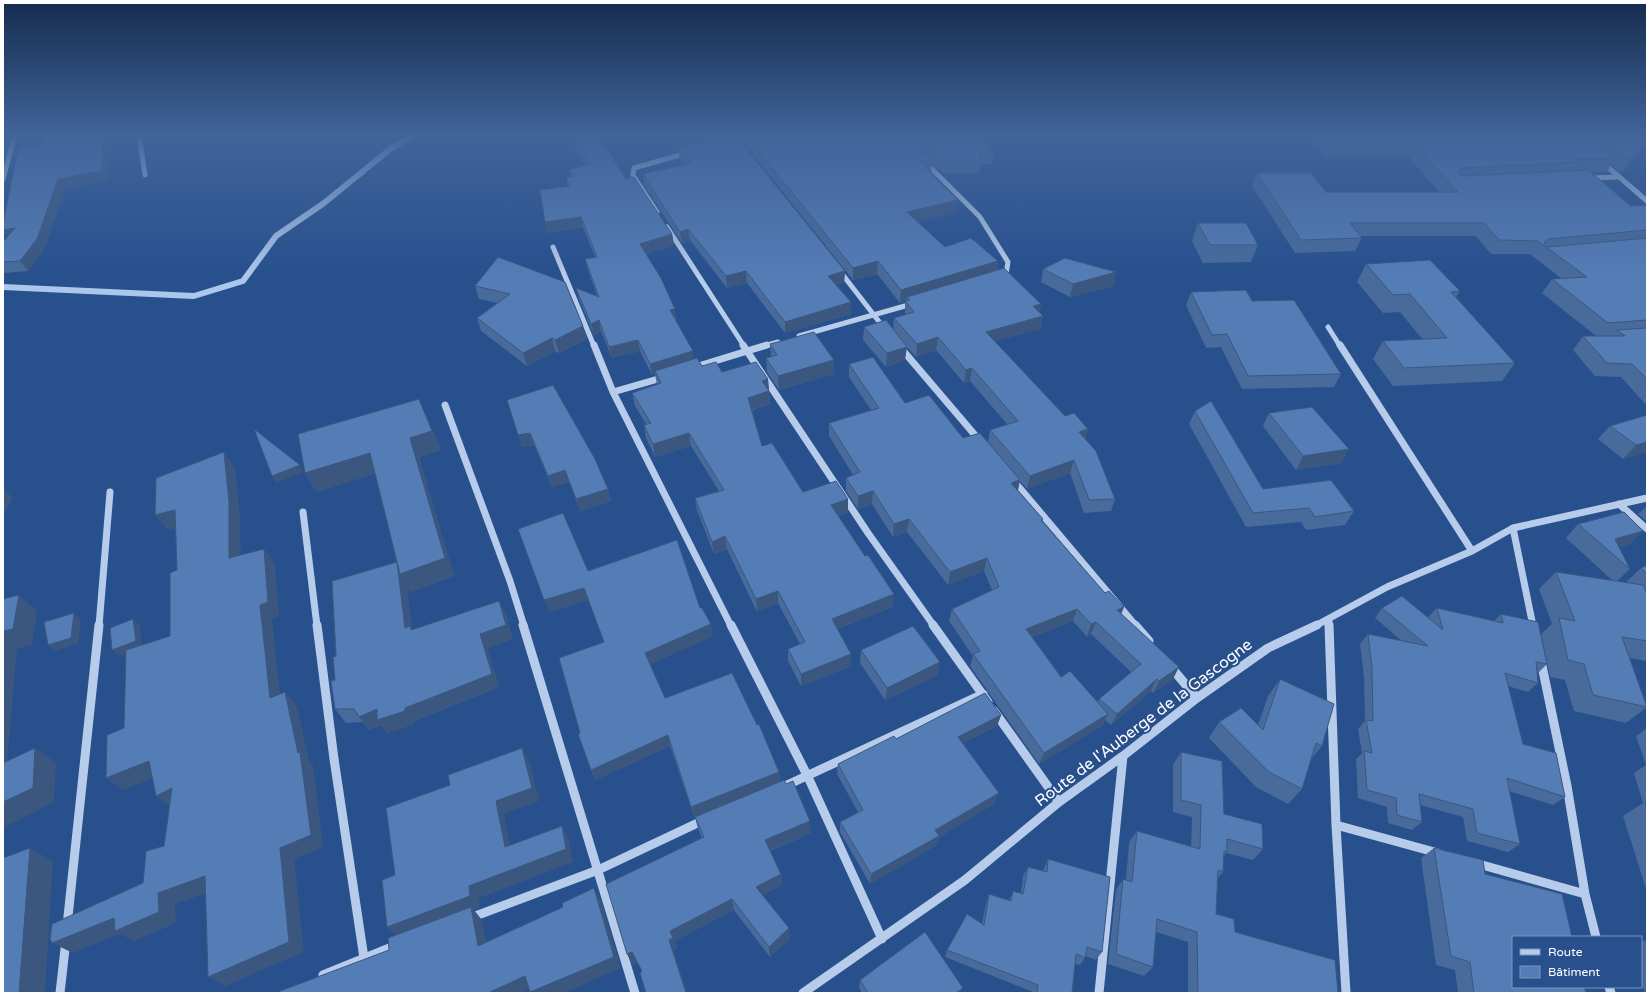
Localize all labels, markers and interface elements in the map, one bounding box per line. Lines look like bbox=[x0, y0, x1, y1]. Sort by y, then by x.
street label: Route de l'Auberge de la Gascogne bbox=[1031, 634, 1256, 811]
legend bbox=[1512, 936, 1642, 988]
text: Route bbox=[1548, 945, 1583, 959]
text: Bâtiment bbox=[1548, 965, 1600, 979]

